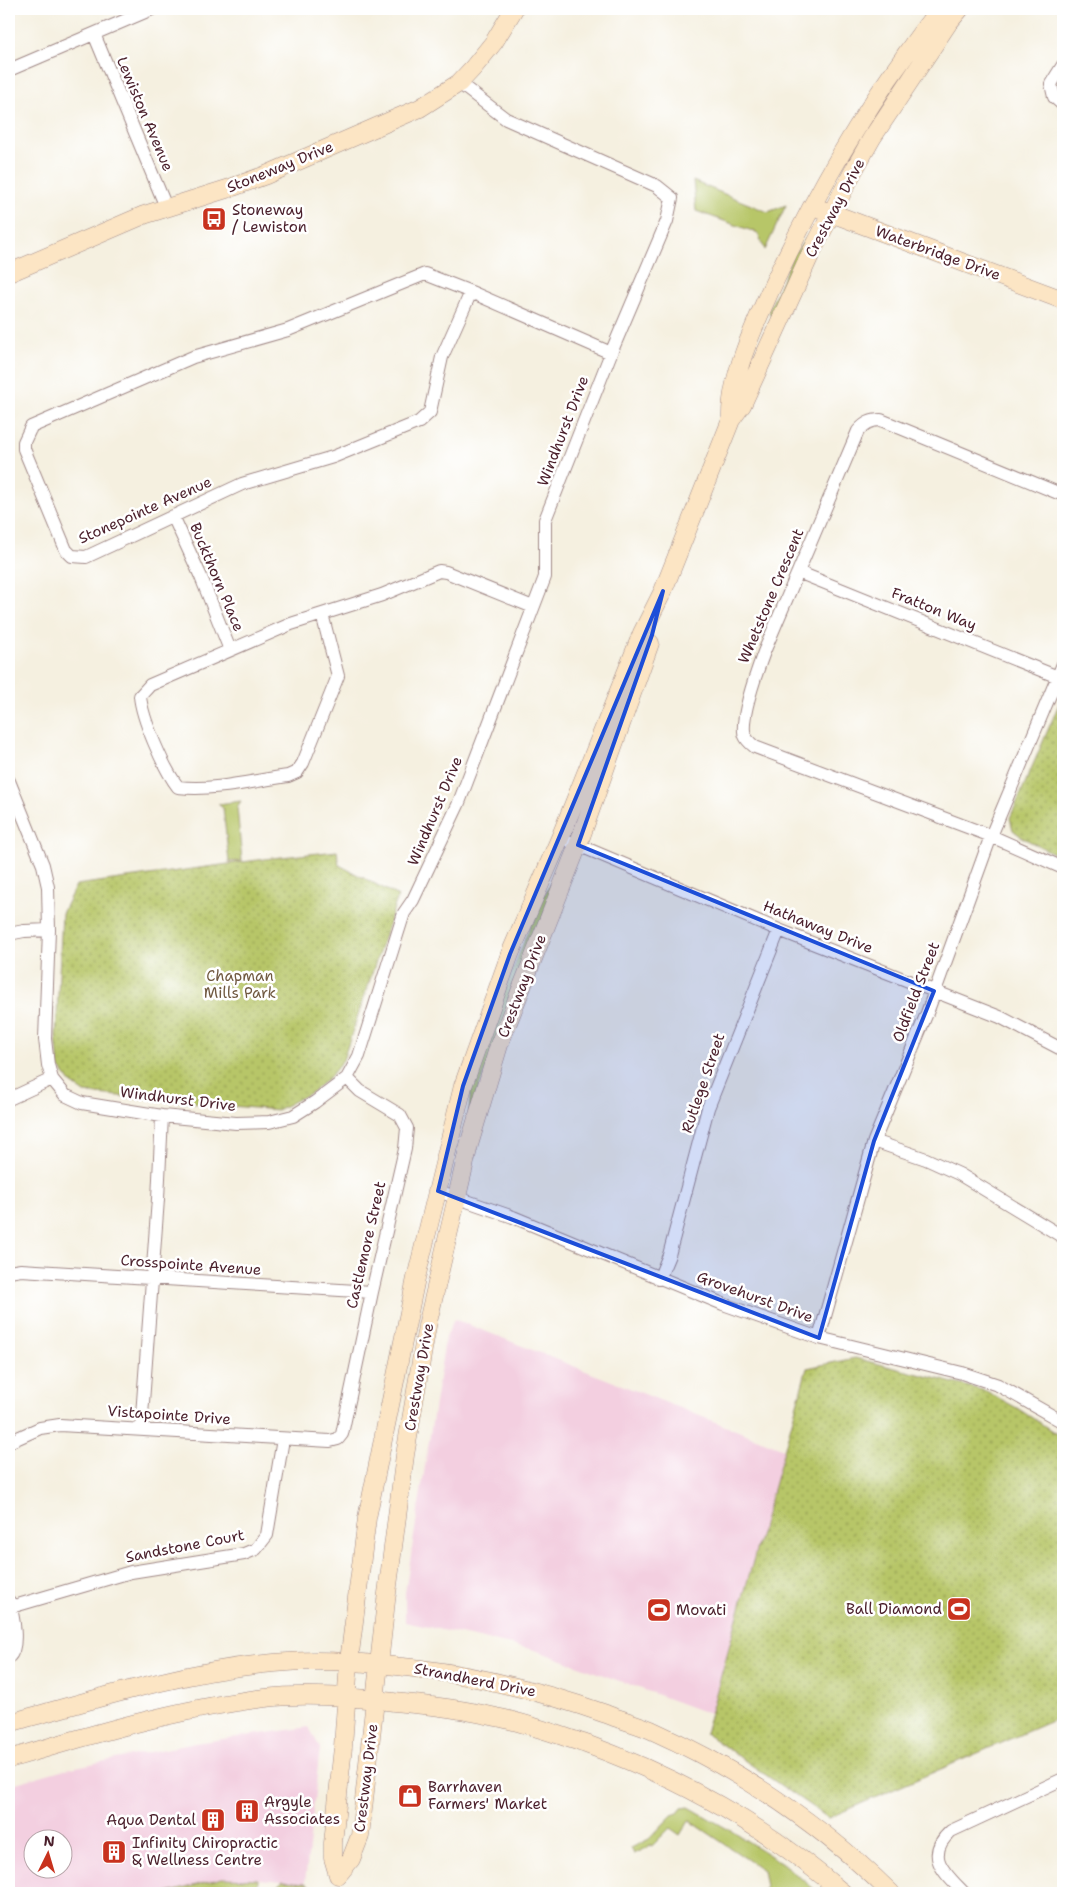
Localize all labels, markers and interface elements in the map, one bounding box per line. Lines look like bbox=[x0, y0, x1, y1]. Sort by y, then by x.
street label: Lewiston Avenue bbox=[112, 54, 178, 174]
street label: Stoneway Drive bbox=[224, 137, 336, 197]
street label: Crestway Drive bbox=[801, 155, 869, 261]
place label: Stoneway / Lewiston bbox=[232, 200, 307, 237]
bus stop icon: Stoneway / Lewiston bbox=[201, 206, 227, 232]
street label: Waterbridge Drive bbox=[873, 221, 1003, 285]
street label: Windhurst Drive bbox=[533, 373, 593, 489]
street label: Stonepointe Avenue bbox=[75, 472, 215, 548]
street label: Buckthorn Place bbox=[185, 520, 249, 634]
street label: Whetstone Crescent bbox=[734, 525, 808, 667]
street label: Fratton Way bbox=[888, 583, 980, 635]
street label: Windhurst Drive bbox=[403, 753, 467, 869]
street label: Hathaway Drive bbox=[760, 896, 876, 958]
street label: Crestway Drive bbox=[493, 931, 551, 1041]
street label: Oldfield Street bbox=[888, 939, 944, 1045]
park label: Chapman Mills Park bbox=[204, 966, 276, 1003]
street label: Rutlege Street bbox=[677, 1030, 729, 1136]
street label: Windhurst Drive bbox=[119, 1082, 237, 1116]
street label: Castlemore Street bbox=[342, 1179, 390, 1311]
street label: Crosspointe Avenue bbox=[120, 1250, 262, 1280]
street label: Grovehurst Drive bbox=[694, 1267, 816, 1327]
street label: Crestway Drive bbox=[400, 1321, 438, 1433]
street label: Vistapointe Drive bbox=[107, 1401, 231, 1429]
street label: Sandstone Court bbox=[124, 1525, 246, 1567]
sports icon: Ball Diamond bbox=[946, 1596, 972, 1622]
sports icon: Movati bbox=[646, 1597, 672, 1623]
place label: Ball Diamond bbox=[846, 1599, 942, 1619]
place label: Movati bbox=[676, 1600, 727, 1620]
street label: Strandherd Drive bbox=[412, 1658, 538, 1702]
street label: Crestway Drive bbox=[349, 1723, 383, 1833]
place label: Barrhaven Farmers' Market bbox=[428, 1777, 547, 1814]
shop icon: Barrhaven Farmers' Market bbox=[397, 1783, 423, 1809]
place label: Argyle Associates bbox=[264, 1792, 340, 1829]
building icon: Argyle Associates bbox=[234, 1798, 260, 1824]
building icon: Aqua Dental bbox=[200, 1807, 226, 1833]
place label: Aqua Dental bbox=[106, 1810, 196, 1830]
north arrow bbox=[22, 1830, 72, 1880]
text: N bbox=[43, 1832, 55, 1850]
place label: Infinity Chiropractic & Wellness Centre bbox=[132, 1833, 278, 1870]
building icon: Infinity Chiropractic & Wellness Centre bbox=[101, 1839, 127, 1865]

